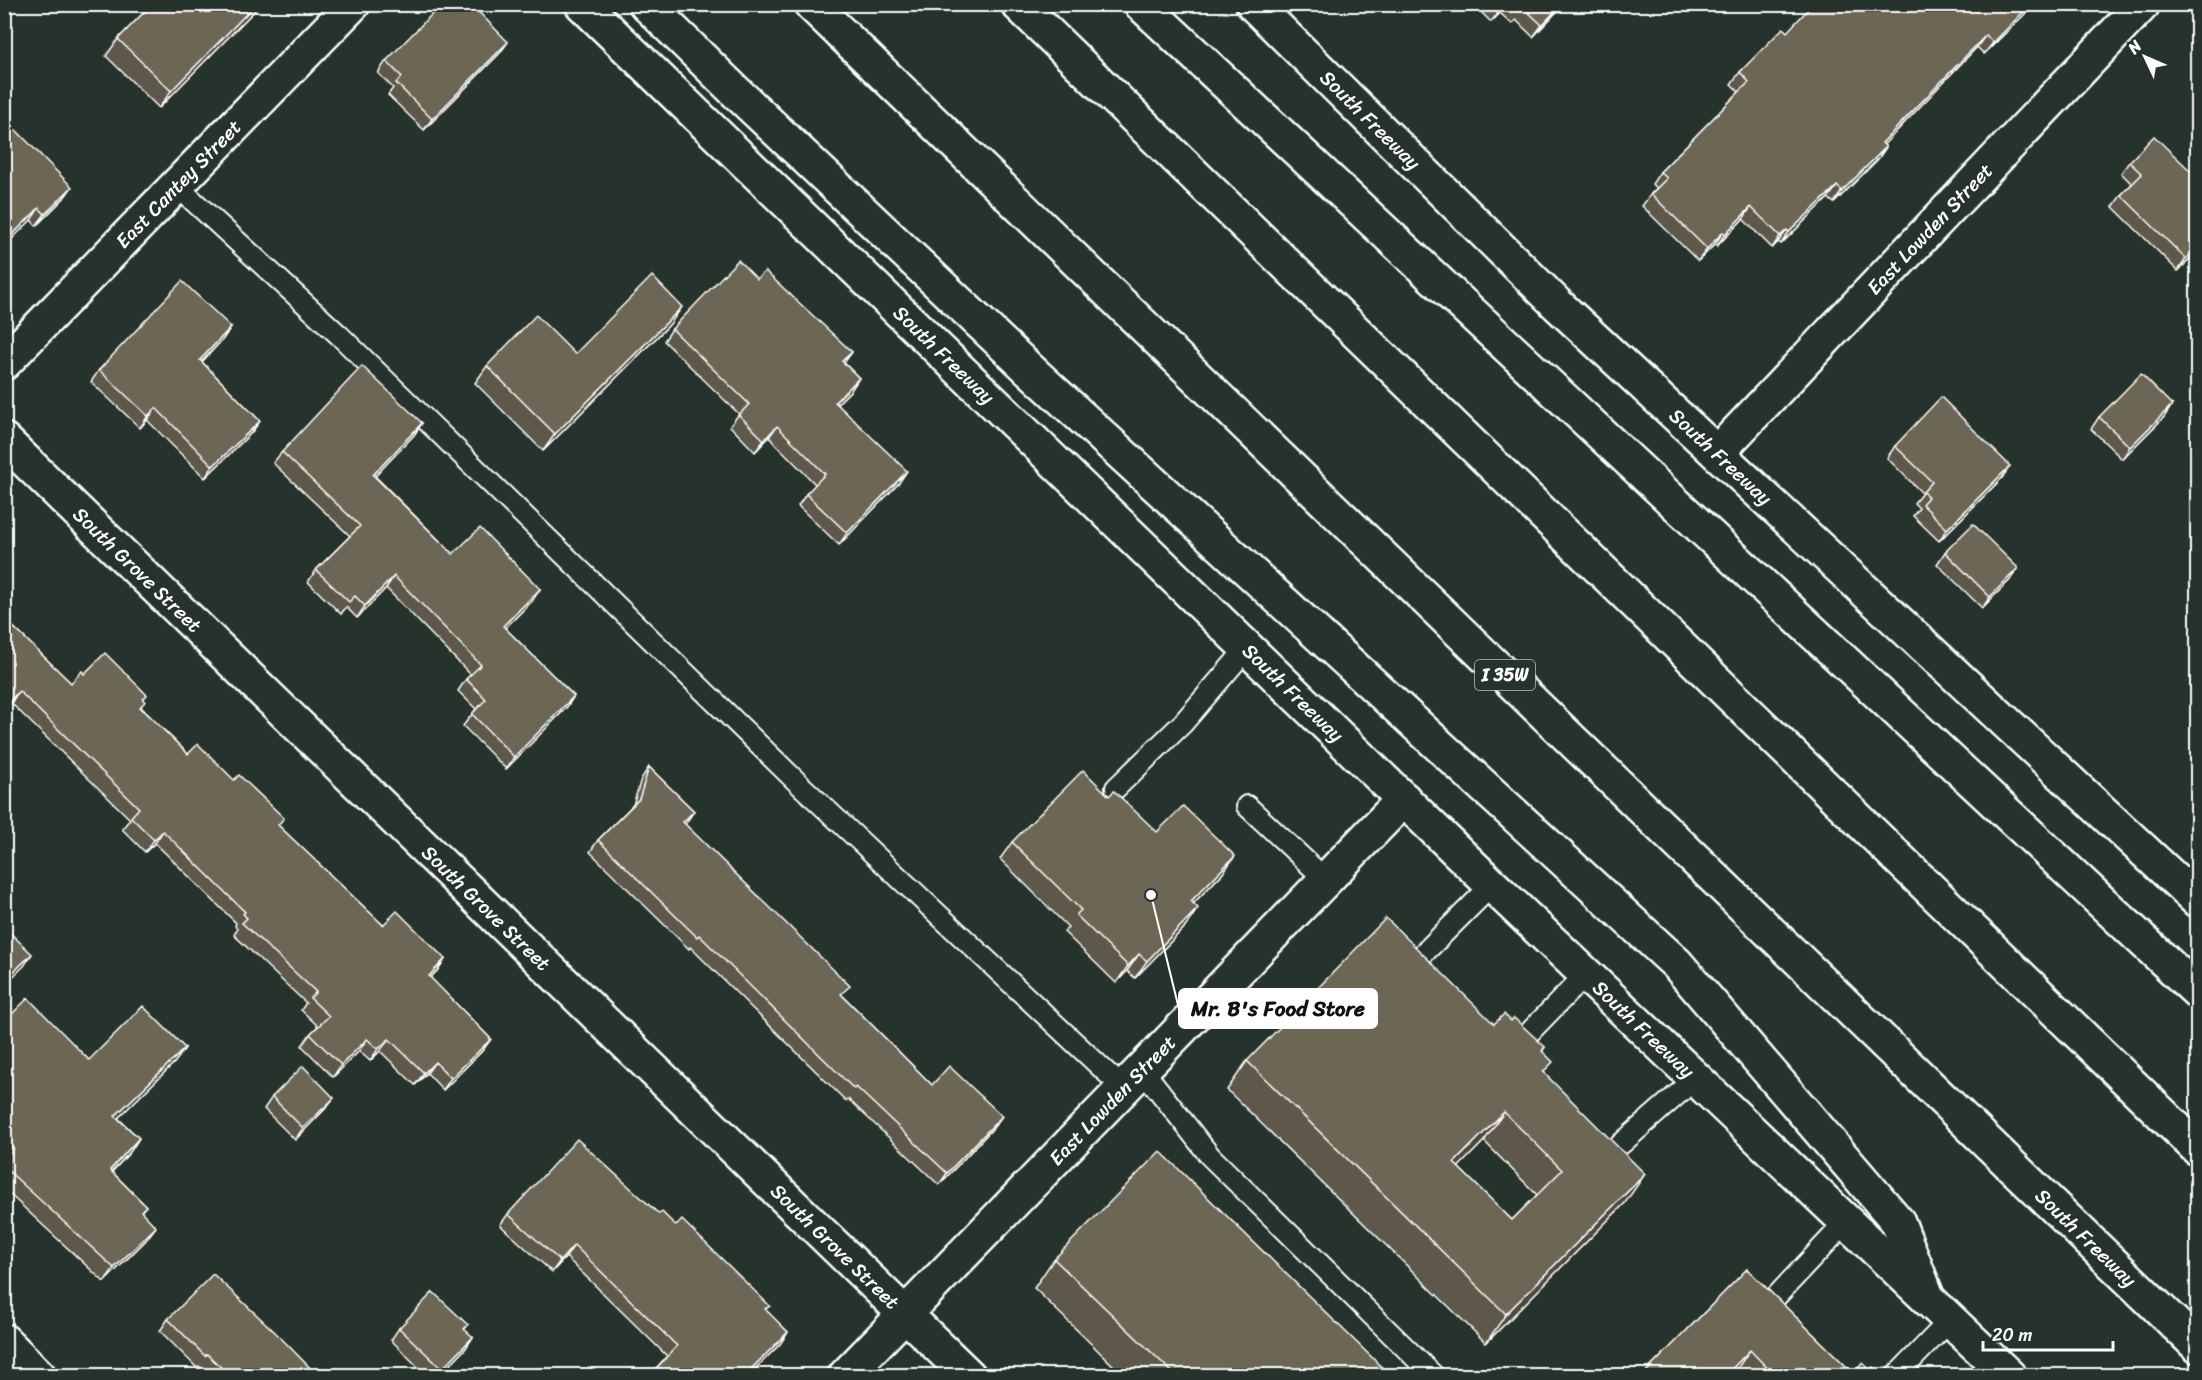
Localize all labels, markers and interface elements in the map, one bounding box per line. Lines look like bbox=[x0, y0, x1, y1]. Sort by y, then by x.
north arrow bbox=[2115, 27, 2175, 87]
text: N bbox=[2120, 32, 2149, 62]
street label: South Freeway bbox=[1311, 62, 1430, 179]
street label: East Cantey Street bbox=[107, 111, 251, 257]
street label: East Lowden Street bbox=[1858, 155, 2002, 304]
street label: South Freeway bbox=[884, 297, 1003, 414]
street label: South Freeway bbox=[1661, 399, 1781, 515]
street label: South Grove Street bbox=[64, 498, 210, 642]
street label: South Freeway bbox=[1234, 635, 1353, 752]
road number: I 35W bbox=[1475, 660, 1535, 690]
street label: South Grove Street bbox=[413, 837, 559, 980]
street label: South Freeway bbox=[1584, 972, 1704, 1088]
callout: Mr. B's Food Store bbox=[1179, 989, 1377, 1028]
text: Mr. B's Food Store bbox=[1190, 990, 1365, 1028]
street label: East Lowden Street bbox=[1040, 1026, 1185, 1174]
street label: South Grove Street bbox=[762, 1175, 908, 1318]
street label: South Freeway bbox=[2026, 1180, 2145, 1297]
scale bar bbox=[1983, 1314, 2114, 1352]
text: 20 m bbox=[1992, 1319, 2032, 1351]

